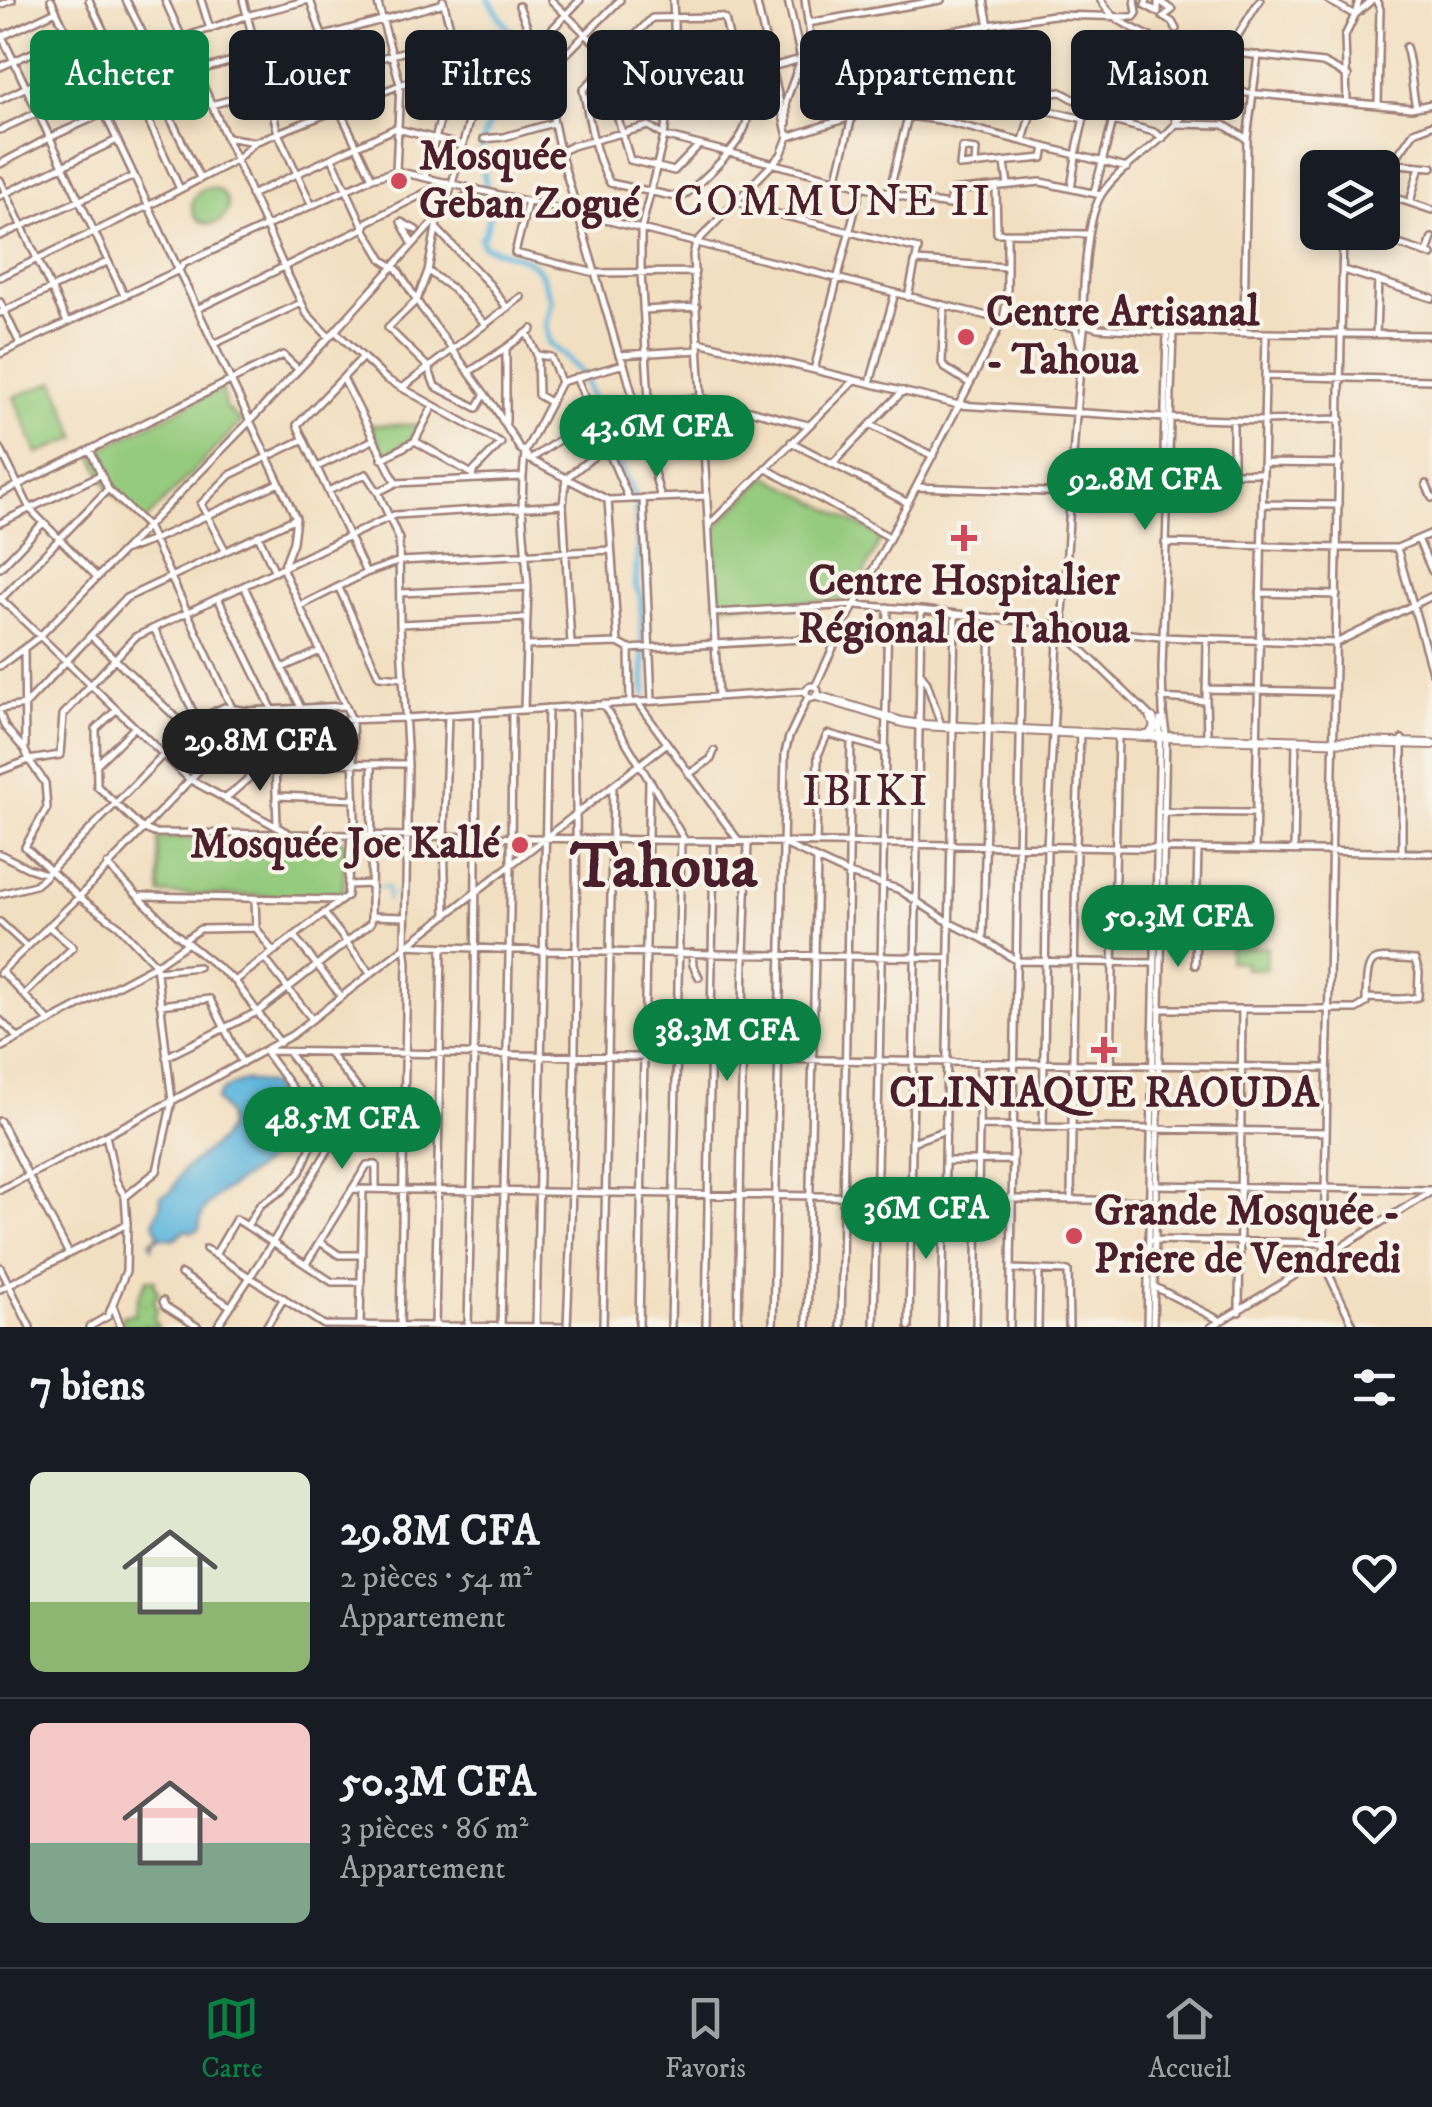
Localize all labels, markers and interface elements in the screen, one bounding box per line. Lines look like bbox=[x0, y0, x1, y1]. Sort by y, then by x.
chip: Acheter bbox=[30, 30, 209, 120]
chip: Louer bbox=[229, 30, 385, 120]
chip: Filtres bbox=[405, 30, 567, 120]
chip: Nouveau bbox=[587, 30, 780, 120]
chip: Appartement bbox=[800, 30, 1051, 120]
chip: Maison bbox=[1071, 30, 1244, 120]
place label: Mosquée Geban Zogué bbox=[419, 131, 640, 231]
map controls bbox=[1300, 150, 1400, 250]
button: layers bbox=[1300, 150, 1400, 250]
marker: Mosquée Geban Zogué bbox=[388, 170, 410, 192]
district label: COMMUNE II bbox=[674, 174, 993, 230]
place label: Centre Artisanal - Tahoua bbox=[986, 287, 1261, 387]
marker: Centre Artisanal - Tahoua bbox=[955, 326, 977, 348]
pin: 43.6M CFA bbox=[543, 395, 771, 480]
text: 43.6M CFA bbox=[581, 407, 733, 447]
pin: 92.8M CFA bbox=[1031, 448, 1259, 533]
text: 92.8M CFA bbox=[1069, 460, 1221, 500]
marker: Centre Hospitalier Régional de Tahoua bbox=[951, 525, 977, 551]
place label: Centre Hospitalier Régional de Tahoua bbox=[798, 556, 1131, 656]
pin: 29.8M CFA bbox=[146, 709, 374, 794]
text: 29.8M CFA bbox=[184, 721, 336, 761]
district label: IBIKI bbox=[802, 764, 930, 820]
place label: Mosquée Joe Kallé bbox=[190, 819, 501, 871]
district label: Tahoua bbox=[570, 829, 758, 907]
marker: Mosquée Joe Kallé bbox=[509, 834, 531, 856]
pin: 50.3M CFA bbox=[1064, 885, 1292, 970]
text: 50.3M CFA bbox=[1103, 897, 1253, 937]
pin: 38.3M CFA bbox=[613, 999, 841, 1084]
text: 38.3M CFA bbox=[655, 1011, 799, 1051]
marker: CLINIAQUE RAOUDA bbox=[1091, 1037, 1117, 1063]
place label: CLINIAQUE RAOUDA bbox=[889, 1068, 1320, 1120]
pin: 48.5M CFA bbox=[228, 1087, 456, 1172]
text: 48.5M CFA bbox=[265, 1099, 419, 1139]
pin: 36M CFA bbox=[834, 1177, 1018, 1262]
place label: Grande Mosquée - Priere de Vendredi bbox=[1094, 1186, 1401, 1286]
text: 36M CFA bbox=[863, 1189, 989, 1229]
marker: Grande Mosquée - Priere de Vendredi bbox=[1063, 1225, 1085, 1247]
icon: filters bbox=[1347, 1360, 1402, 1415]
text: 7 biens bbox=[30, 1361, 145, 1413]
text: 29.8M CFA bbox=[340, 1506, 539, 1558]
icon: home bbox=[110, 1512, 230, 1632]
icon: heart bbox=[1347, 1545, 1402, 1600]
text: 2 pièces · 54 m² bbox=[340, 1558, 532, 1598]
text: Appartement bbox=[340, 1598, 505, 1638]
text: 50.3M CFA bbox=[340, 1757, 536, 1809]
icon: home bbox=[110, 1763, 230, 1883]
icon: heart bbox=[1347, 1796, 1402, 1851]
text: 3 pièces · 86 m² bbox=[340, 1809, 528, 1849]
text: Appartement bbox=[340, 1849, 505, 1889]
tab: Carte bbox=[201, 1991, 263, 2086]
tab: Favoris bbox=[665, 1991, 746, 2086]
tab: Accueil bbox=[1148, 1991, 1231, 2086]

